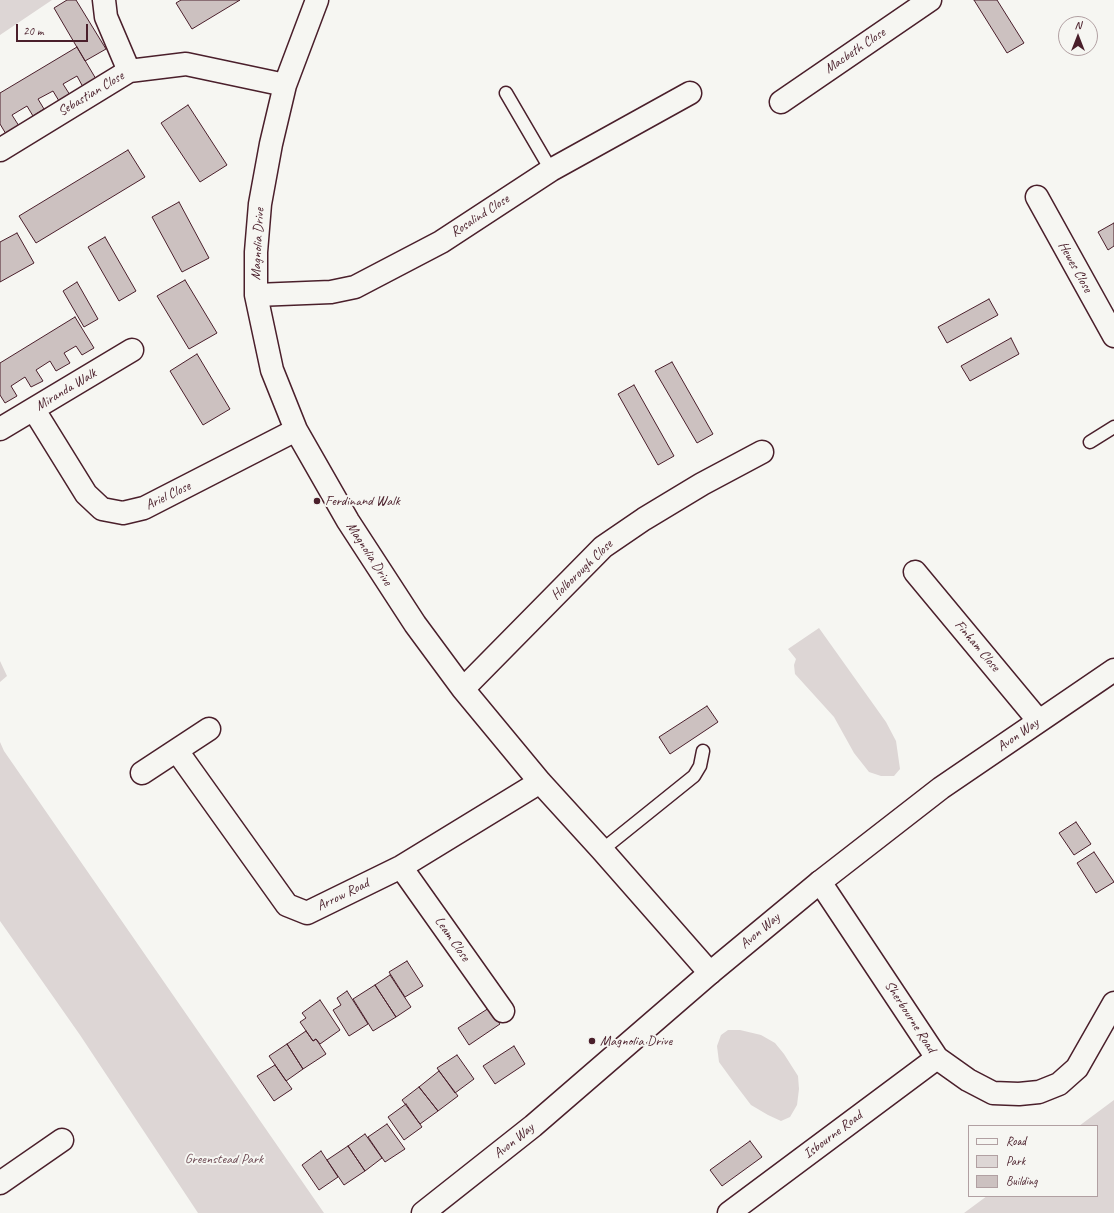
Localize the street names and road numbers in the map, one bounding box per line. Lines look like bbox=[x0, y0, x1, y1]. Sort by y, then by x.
street label: Macbeth Close bbox=[821, 25, 889, 77]
street label: Sebastian Close bbox=[55, 68, 127, 120]
street label: Rosalind Close bbox=[448, 191, 512, 241]
street label: Magnolia Drive bbox=[248, 208, 268, 280]
street label: Hewes Close bbox=[1054, 239, 1096, 295]
street label: Miranda Walk bbox=[32, 365, 100, 415]
street label: Ariel Close bbox=[143, 478, 193, 514]
street label: Magnolia Drive bbox=[342, 519, 396, 589]
street label: Holborough Close bbox=[548, 536, 616, 604]
street label: Finham Close bbox=[951, 617, 1003, 675]
street label: Avon Way bbox=[994, 715, 1042, 755]
street label: Arrow Road bbox=[314, 875, 372, 915]
street label: Avon Way bbox=[737, 909, 783, 953]
street label: Leam Close bbox=[431, 913, 473, 965]
street label: Sherbourne Road bbox=[881, 978, 939, 1056]
street label: Isbourne Road bbox=[800, 1107, 866, 1163]
street label: Avon Way bbox=[490, 1120, 538, 1162]

